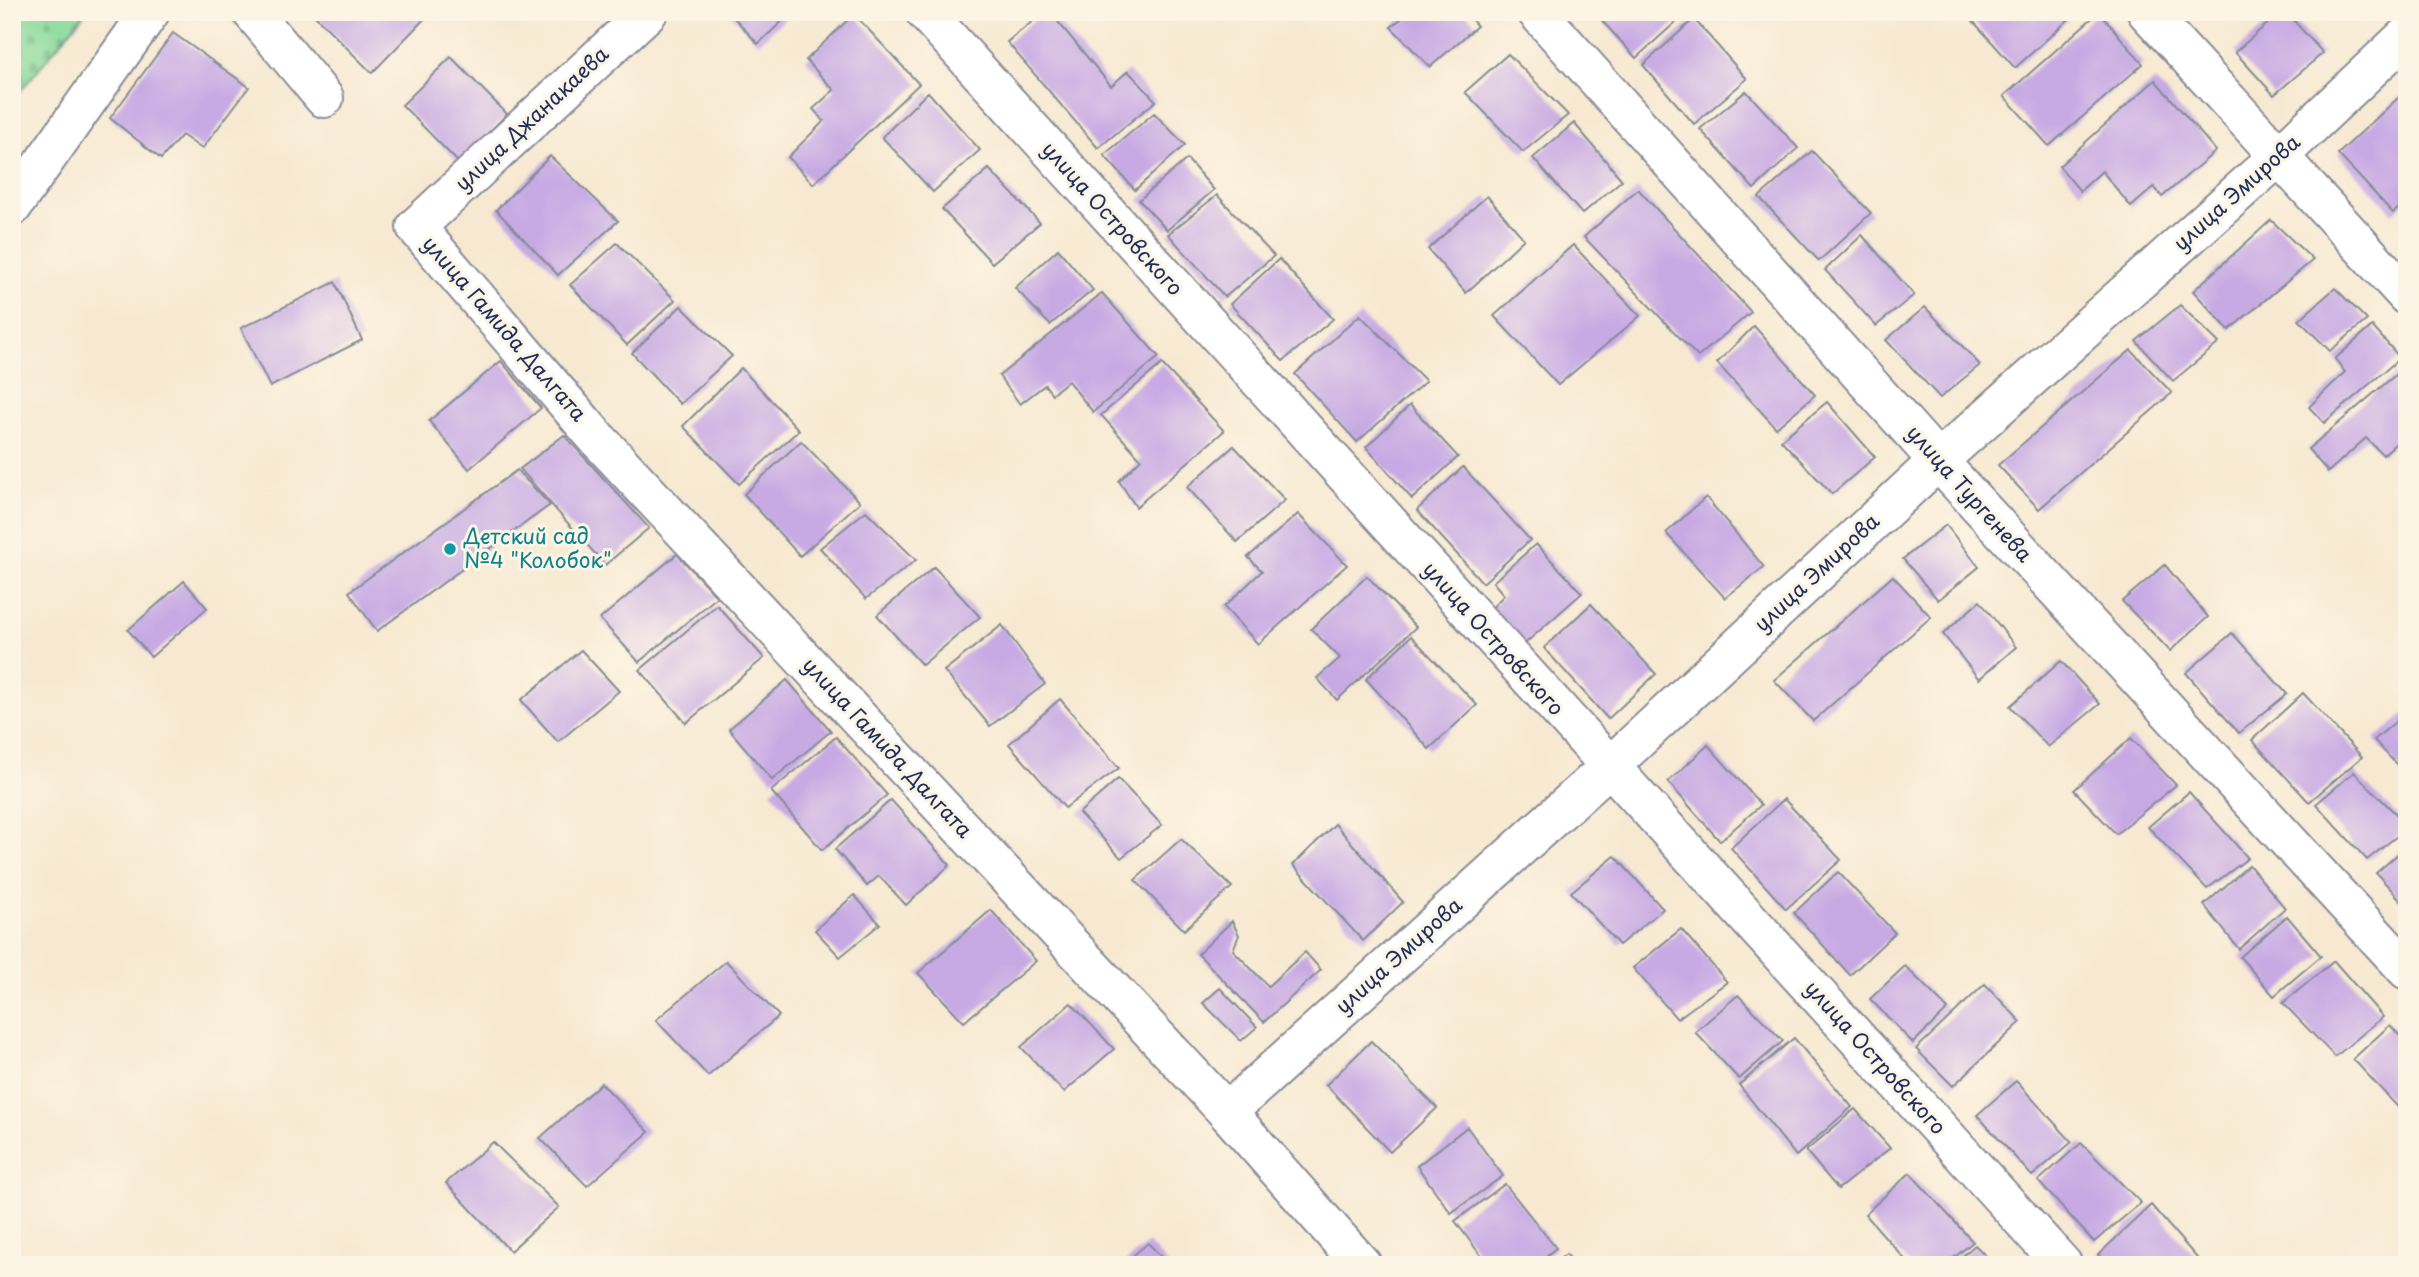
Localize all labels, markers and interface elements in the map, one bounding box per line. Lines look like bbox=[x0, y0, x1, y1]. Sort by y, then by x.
street label: улица Джанакаева bbox=[446, 37, 615, 198]
street label: улица Эмирова bbox=[2165, 126, 2306, 257]
street label: улица Островского bbox=[1035, 133, 1192, 302]
street label: улица Гамида Далгата bbox=[416, 228, 596, 428]
street label: улица Тургенева bbox=[1900, 417, 2041, 568]
street label: улица Эмирова bbox=[1746, 505, 1886, 638]
place label: Детский сад №4 "Колобок" bbox=[463, 519, 612, 575]
marker: Детский сад №4 "Колобок" bbox=[442, 541, 458, 557]
street label: улица Островского bbox=[1416, 553, 1573, 722]
street label: улица Гамида Далгата bbox=[796, 649, 982, 845]
street label: улица Эмирова bbox=[1327, 889, 1468, 1020]
street label: улица Островского bbox=[1798, 972, 1955, 1141]

